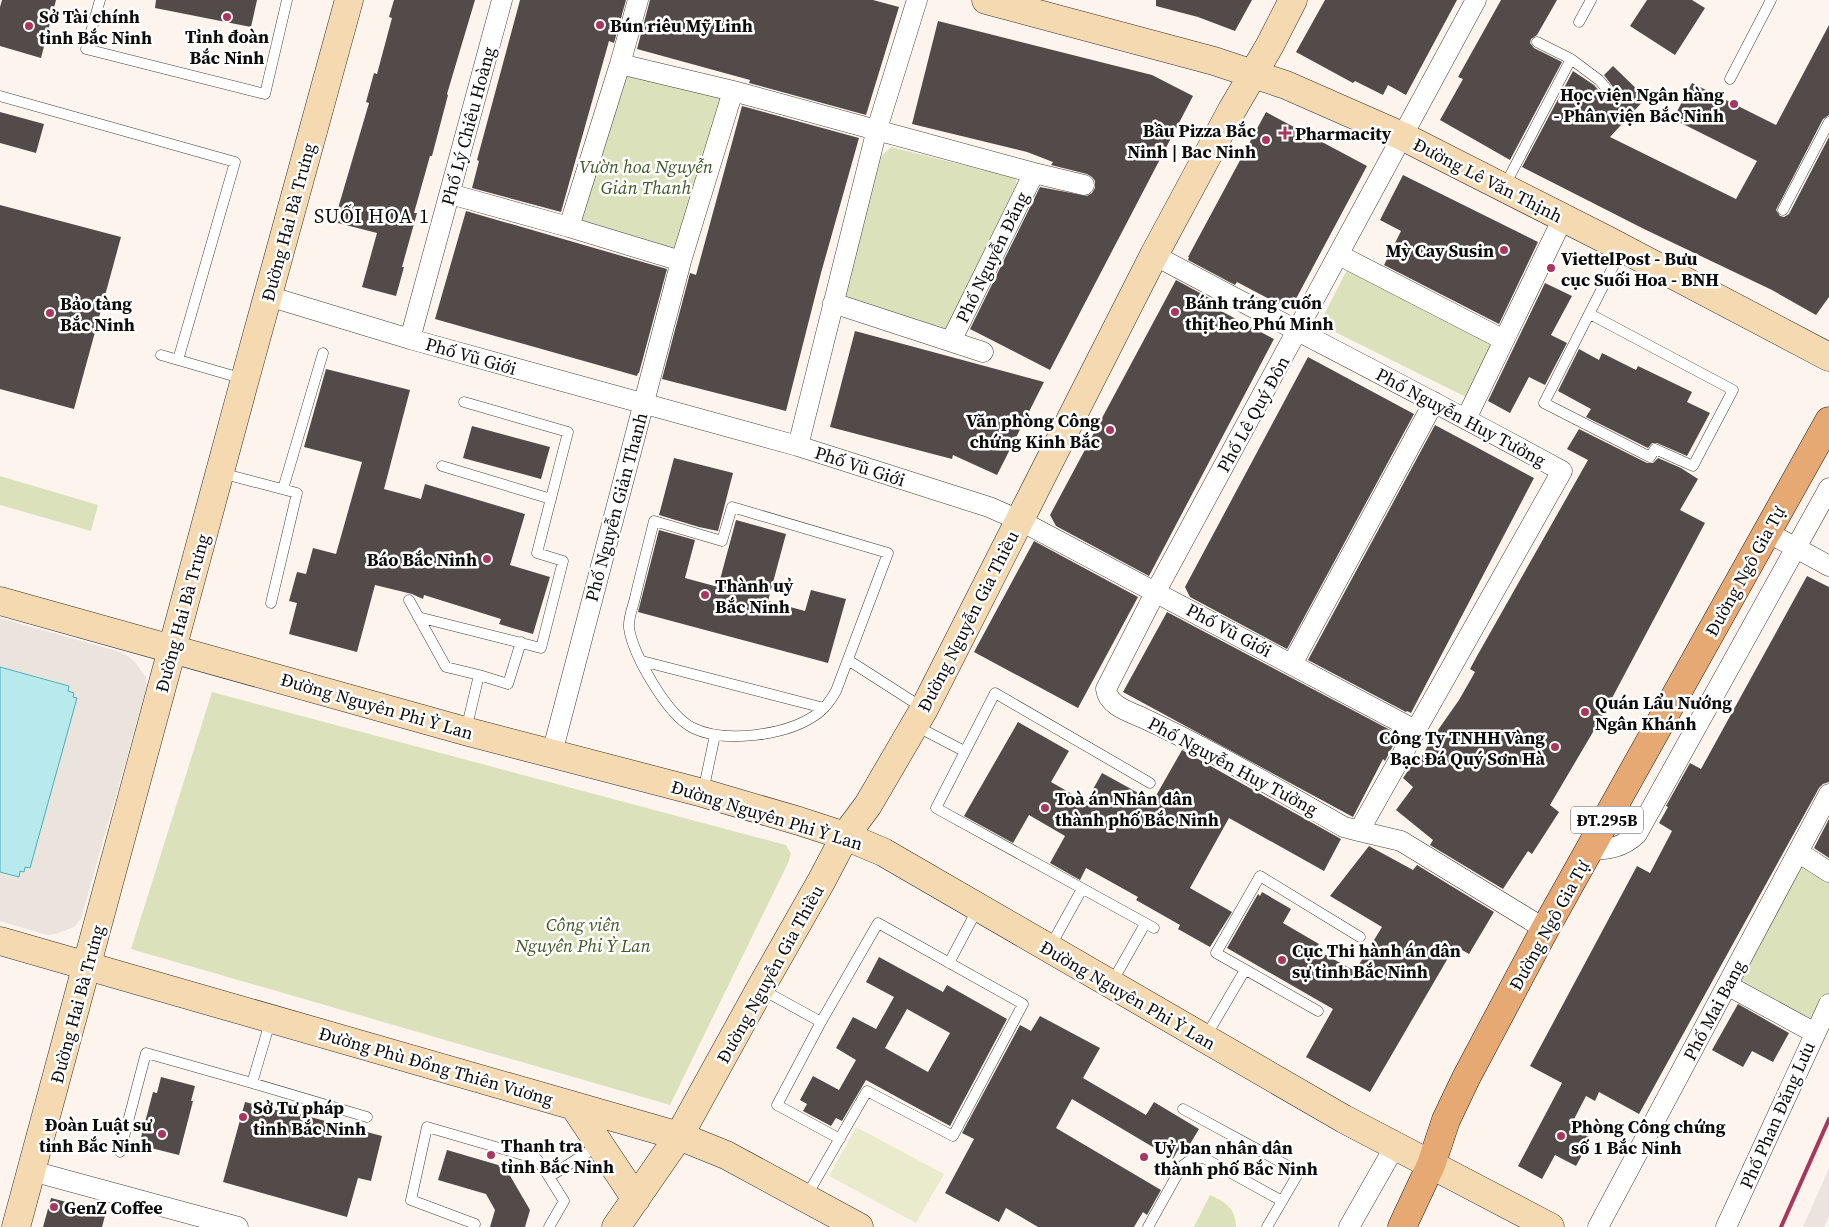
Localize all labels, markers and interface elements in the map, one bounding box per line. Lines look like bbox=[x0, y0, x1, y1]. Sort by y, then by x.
place label: Sở Tài chính tỉnh Bắc Ninh bbox=[39, 4, 152, 50]
marker: Tỉnh đoàn Bắc Ninh bbox=[221, 11, 233, 23]
place label: Bún riêu Mỹ Linh bbox=[610, 13, 753, 38]
marker: Bún riêu Mỹ Linh bbox=[594, 19, 606, 31]
marker: Sở Tài chính tỉnh Bắc Ninh bbox=[23, 20, 35, 32]
place label: Tỉnh đoàn Bắc Ninh bbox=[185, 24, 269, 70]
street label: Phố Lý Chiêu Hoàng bbox=[435, 44, 501, 208]
place label: Học viện Ngân hàng - Phân viện Bắc Ninh bbox=[1554, 82, 1724, 128]
marker: Học viện Ngân hàng - Phân viện Bắc Ninh bbox=[1728, 98, 1740, 110]
place label: Bầu Pizza Bắc Ninh | Bac Ninh bbox=[1127, 118, 1256, 164]
place label: Pharmacity bbox=[1295, 121, 1392, 146]
marker: Pharmacity bbox=[1279, 127, 1291, 139]
street label: Đường Lê Văn Thịnh bbox=[1409, 132, 1567, 229]
marker: Bầu Pizza Bắc Ninh | Bac Ninh bbox=[1260, 134, 1272, 146]
street label: Đường Hai Bà Trưng bbox=[255, 140, 321, 304]
park label: Vườn hoa Nguyễn Giản Thanh bbox=[579, 154, 713, 200]
street label: Phố Nguyễn Đăng bbox=[949, 187, 1035, 327]
district label: SUỐI HOA 1 bbox=[314, 202, 430, 230]
place label: Mỳ Cay Susin bbox=[1386, 238, 1494, 263]
marker: Mỳ Cay Susin bbox=[1498, 244, 1510, 256]
place label: ViettelPost - Bưu cục Suối Hoa - BNH bbox=[1561, 246, 1719, 292]
marker: ViettelPost - Bưu cục Suối Hoa - BNH bbox=[1545, 262, 1557, 274]
place label: Bánh tráng cuốn thịt heo Phú Minh bbox=[1185, 290, 1334, 336]
place label: Bảo tàng Bắc Ninh bbox=[60, 291, 135, 337]
marker: Bánh tráng cuốn thịt heo Phú Minh bbox=[1169, 306, 1181, 318]
marker: Bảo tàng Bắc Ninh bbox=[44, 307, 56, 319]
street label: Phố Vũ Giới bbox=[423, 331, 519, 381]
street label: Phố Lê Quý Đôn bbox=[1211, 351, 1295, 477]
street label: Phố Nguyễn Huy Tưởng bbox=[1372, 362, 1550, 472]
place label: Văn phòng Công chứng Kinh Bắc bbox=[966, 408, 1100, 454]
street label: Phố Nguyễn Giản Thanh bbox=[579, 409, 653, 604]
marker: Văn phòng Công chứng Kinh Bắc bbox=[1104, 424, 1116, 436]
street label: Phố Vũ Giới bbox=[812, 440, 908, 492]
street label: Đường Ngô Gia Tự bbox=[1699, 501, 1791, 641]
street label: Đường Nguyễn Gia Thiều bbox=[911, 526, 1025, 716]
street label: Đường Hai Bà Trưng bbox=[149, 531, 215, 695]
place label: Báo Bắc Ninh bbox=[367, 547, 477, 572]
marker: Báo Bắc Ninh bbox=[481, 553, 493, 565]
place label: Thành uỷ Bắc Ninh bbox=[715, 573, 794, 619]
marker: Thành uỷ Bắc Ninh bbox=[699, 589, 711, 601]
street label: Phố Vũ Giới bbox=[1182, 597, 1276, 663]
street label: Đường Nguyên Phi Ỷ Lan bbox=[278, 667, 476, 745]
place label: Quán Lẩu Nướng Ngân Khánh bbox=[1595, 690, 1732, 736]
marker: Quán Lẩu Nướng Ngân Khánh bbox=[1579, 706, 1591, 718]
street label: Phố Nguyễn Huy Tưởng bbox=[1144, 711, 1322, 821]
place label: Công Ty TNHH Vàng Bạc Đá Quý Sơn Hà bbox=[1379, 725, 1545, 771]
marker: Công Ty TNHH Vàng Bạc Đá Quý Sơn Hà bbox=[1549, 741, 1561, 753]
street label: Đường Nguyên Phi Ỷ Lan bbox=[668, 774, 866, 856]
place label: Toà án Nhân dân thành phố Bắc Ninh bbox=[1055, 786, 1219, 832]
marker: Toà án Nhân dân thành phố Bắc Ninh bbox=[1039, 802, 1051, 814]
road number: ĐT.295B bbox=[1571, 806, 1643, 834]
street label: Đường Ngô Gia Tự bbox=[1503, 855, 1595, 995]
street label: Đường Nguyễn Gia Thiều bbox=[710, 880, 830, 1068]
park label: Công viên Nguyên Phi Ỷ Lan bbox=[514, 912, 651, 958]
street label: Đường Hai Bà Trưng bbox=[44, 922, 110, 1086]
street label: Đường Nguyên Phi Ỷ Lan bbox=[1035, 934, 1221, 1056]
place label: Cục Thi hành án dân sự tỉnh Bắc Ninh bbox=[1292, 938, 1461, 984]
marker: Cục Thi hành án dân sự tỉnh Bắc Ninh bbox=[1276, 954, 1288, 966]
street label: Phố Mai Bang bbox=[1677, 955, 1751, 1065]
street label: Đường Phù Đổng Thiên Vương bbox=[316, 1021, 556, 1111]
street label: Phố Phan Đăng Lưu bbox=[1733, 1037, 1821, 1193]
place label: Sở Tư pháp tỉnh Bắc Ninh bbox=[253, 1095, 366, 1141]
marker: Sở Tư pháp tỉnh Bắc Ninh bbox=[237, 1111, 249, 1123]
place label: Đoàn Luật sư tỉnh Bắc Ninh bbox=[39, 1112, 153, 1158]
place label: Phòng Công chứng số 1 Bắc Ninh bbox=[1571, 1114, 1726, 1160]
marker: Đoàn Luật sư tỉnh Bắc Ninh bbox=[156, 1128, 168, 1140]
marker: Phòng Công chứng số 1 Bắc Ninh bbox=[1555, 1130, 1567, 1142]
place label: Thanh tra tỉnh Bắc Ninh bbox=[501, 1133, 614, 1179]
place label: Uỷ ban nhân dân thành phố Bắc Ninh bbox=[1154, 1135, 1318, 1181]
marker: Thanh tra tỉnh Bắc Ninh bbox=[485, 1149, 497, 1161]
marker: Uỷ ban nhân dân thành phố Bắc Ninh bbox=[1138, 1151, 1150, 1163]
place label: GenZ Coffee bbox=[64, 1195, 163, 1220]
marker: GenZ Coffee bbox=[48, 1201, 60, 1213]

